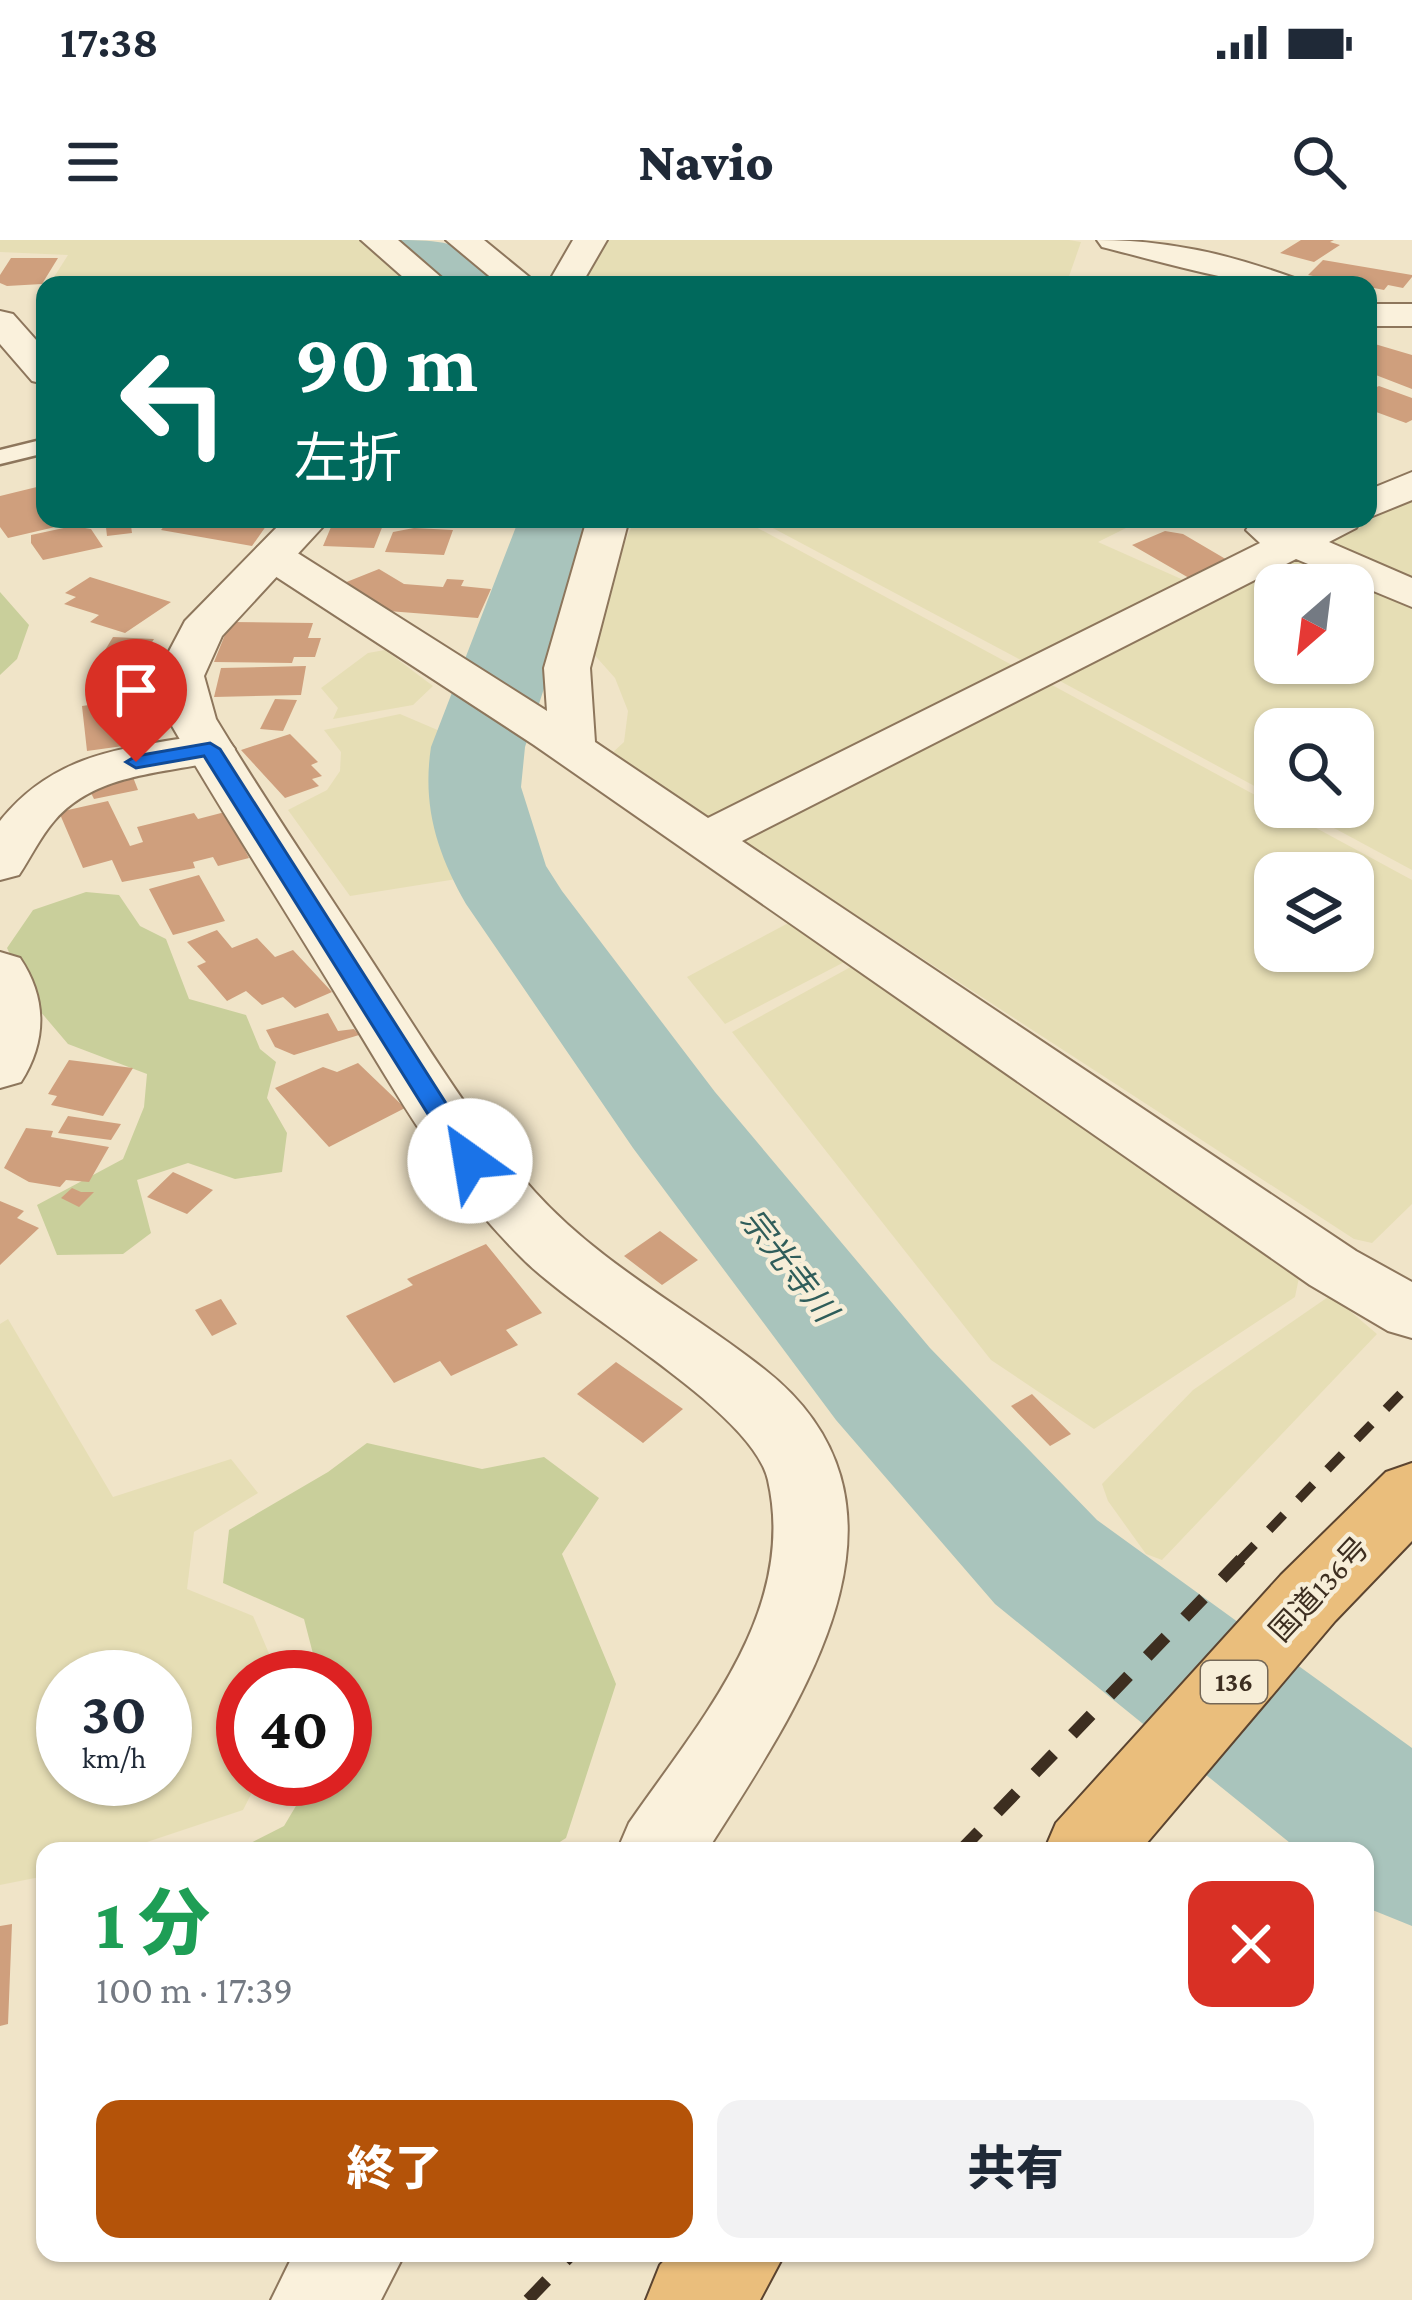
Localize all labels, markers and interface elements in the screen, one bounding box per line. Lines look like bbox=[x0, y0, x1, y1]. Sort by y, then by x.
text: 17:38 bbox=[60, 17, 158, 67]
icon: menu bbox=[60, 129, 126, 195]
icon: search bbox=[1286, 129, 1352, 195]
text: Navio bbox=[638, 132, 774, 192]
text: 90 m bbox=[294, 316, 478, 409]
icon: left bbox=[96, 324, 252, 480]
text: 左折 bbox=[294, 429, 402, 489]
north arrow bbox=[1254, 564, 1374, 684]
map controls bbox=[1254, 564, 1374, 972]
pin bbox=[85, 639, 187, 762]
icon: arrive bbox=[103, 657, 169, 723]
button: search bbox=[1254, 708, 1374, 828]
button: layers bbox=[1254, 852, 1374, 972]
position arrow bbox=[407, 1098, 533, 1224]
water label: 宗光寺川 bbox=[734, 1202, 846, 1331]
street label: 国道136号 bbox=[1263, 1530, 1375, 1648]
speed limit sign: 40 bbox=[216, 1650, 372, 1806]
road number: 136 bbox=[1201, 1661, 1267, 1703]
text: 30 bbox=[81, 1679, 147, 1746]
text: km/h bbox=[82, 1741, 146, 1774]
button: close bbox=[1188, 1881, 1314, 2007]
text: 1 分 bbox=[96, 1883, 210, 1963]
text: 100 m · 17:39 bbox=[96, 1968, 293, 2011]
button: 終了 bbox=[96, 2100, 693, 2238]
button: 共有 bbox=[717, 2100, 1314, 2238]

